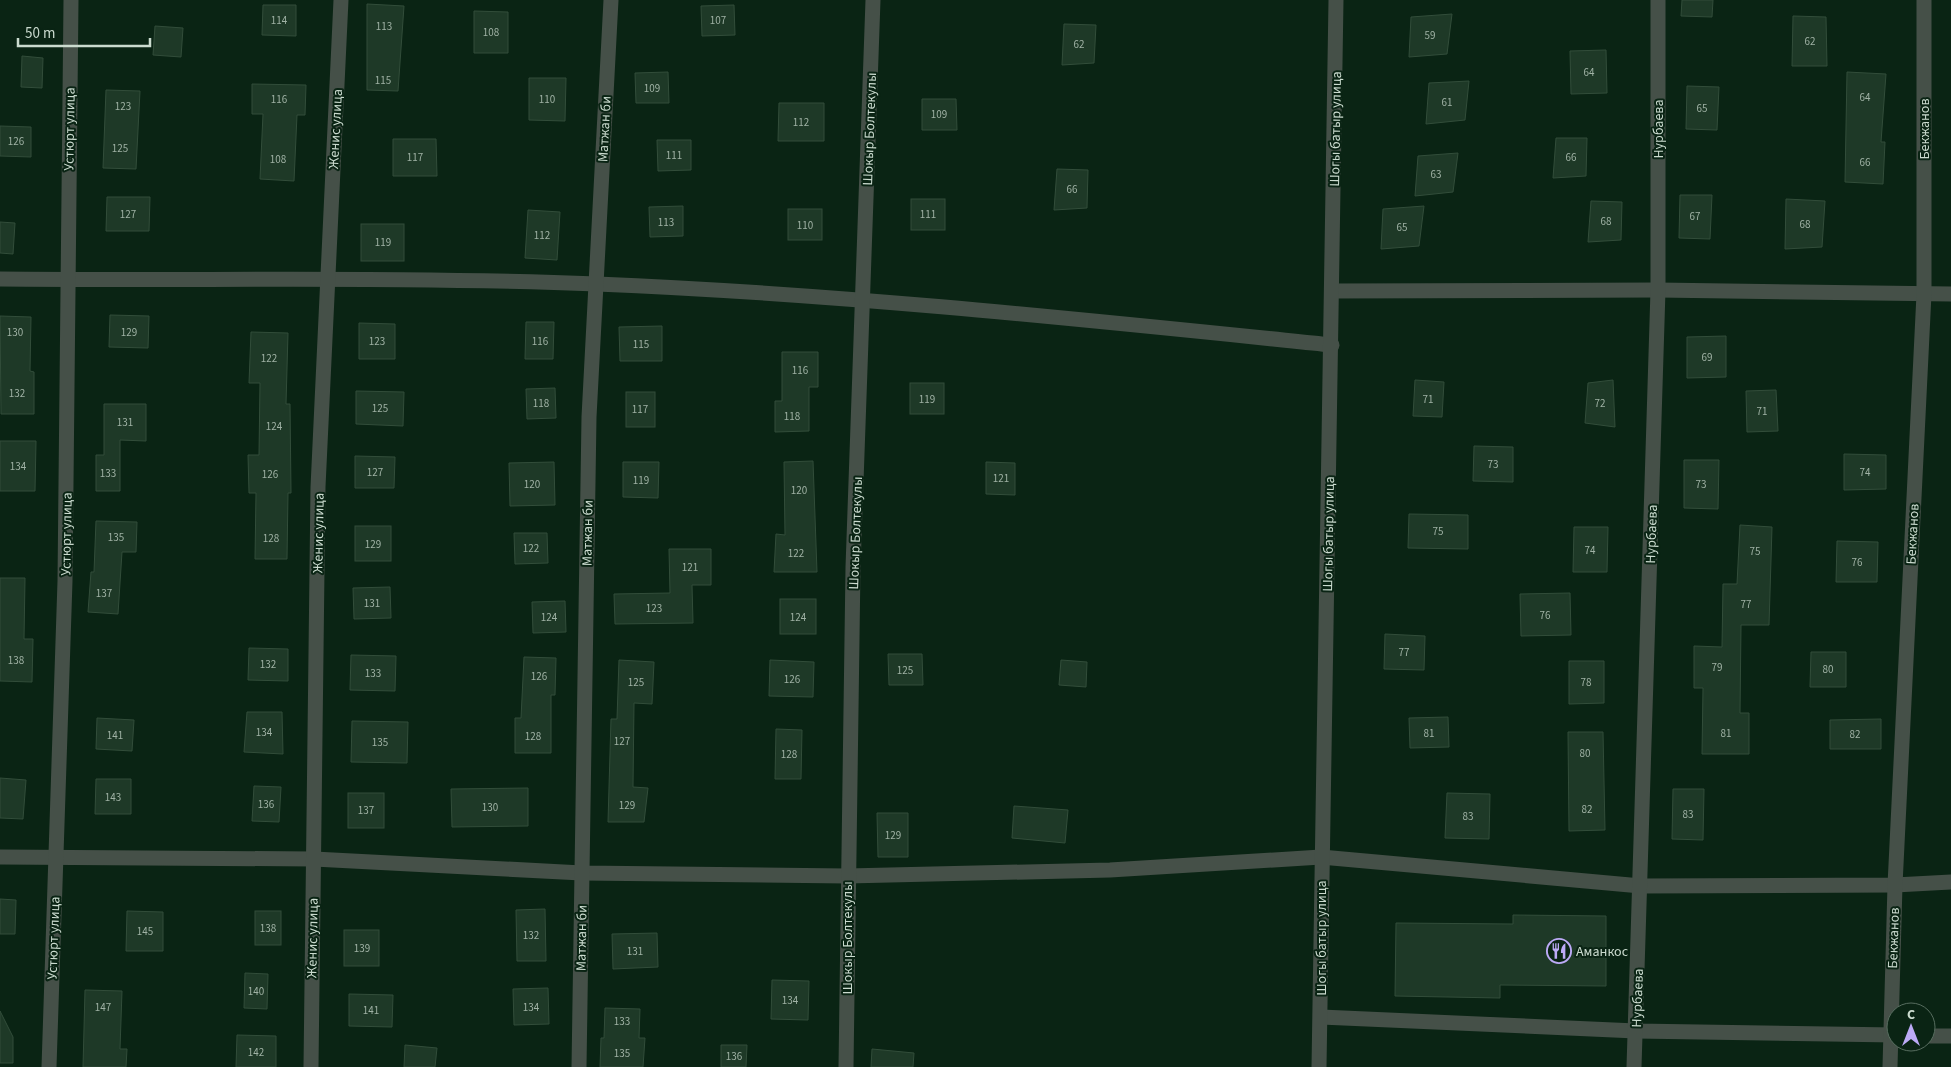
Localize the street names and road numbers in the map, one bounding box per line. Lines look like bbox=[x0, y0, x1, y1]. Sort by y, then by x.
street label: Шогы батыр улица bbox=[1325, 71, 1347, 187]
street label: Шокыр Болтекулы bbox=[858, 72, 882, 186]
street label: Устюрт улица bbox=[59, 87, 81, 171]
street label: Женис улица bbox=[324, 89, 348, 170]
street label: Матжан би bbox=[593, 95, 617, 163]
street label: Бекжанов bbox=[1915, 98, 1935, 160]
street label: Нурбаева bbox=[1649, 99, 1669, 159]
street label: Шокыр Болтекулы bbox=[844, 476, 868, 590]
street label: Шогы батыр улица bbox=[1318, 476, 1340, 592]
street label: Устюрт улица bbox=[56, 492, 78, 576]
street label: Женис улица bbox=[308, 493, 330, 573]
street label: Матжан би bbox=[577, 500, 599, 566]
street label: Бекжанов bbox=[1901, 503, 1925, 565]
street label: Нурбаева bbox=[1641, 504, 1663, 564]
street label: Шогы батыр улица bbox=[1312, 880, 1332, 996]
street label: Шокыр Болтекулы bbox=[838, 881, 858, 995]
street label: Устюрт улица bbox=[43, 896, 65, 980]
street label: Женис улица bbox=[302, 898, 324, 978]
street label: Матжан би bbox=[571, 905, 593, 971]
street label: Бекжанов bbox=[1883, 907, 1905, 969]
street label: Нурбаева bbox=[1627, 968, 1649, 1028]

